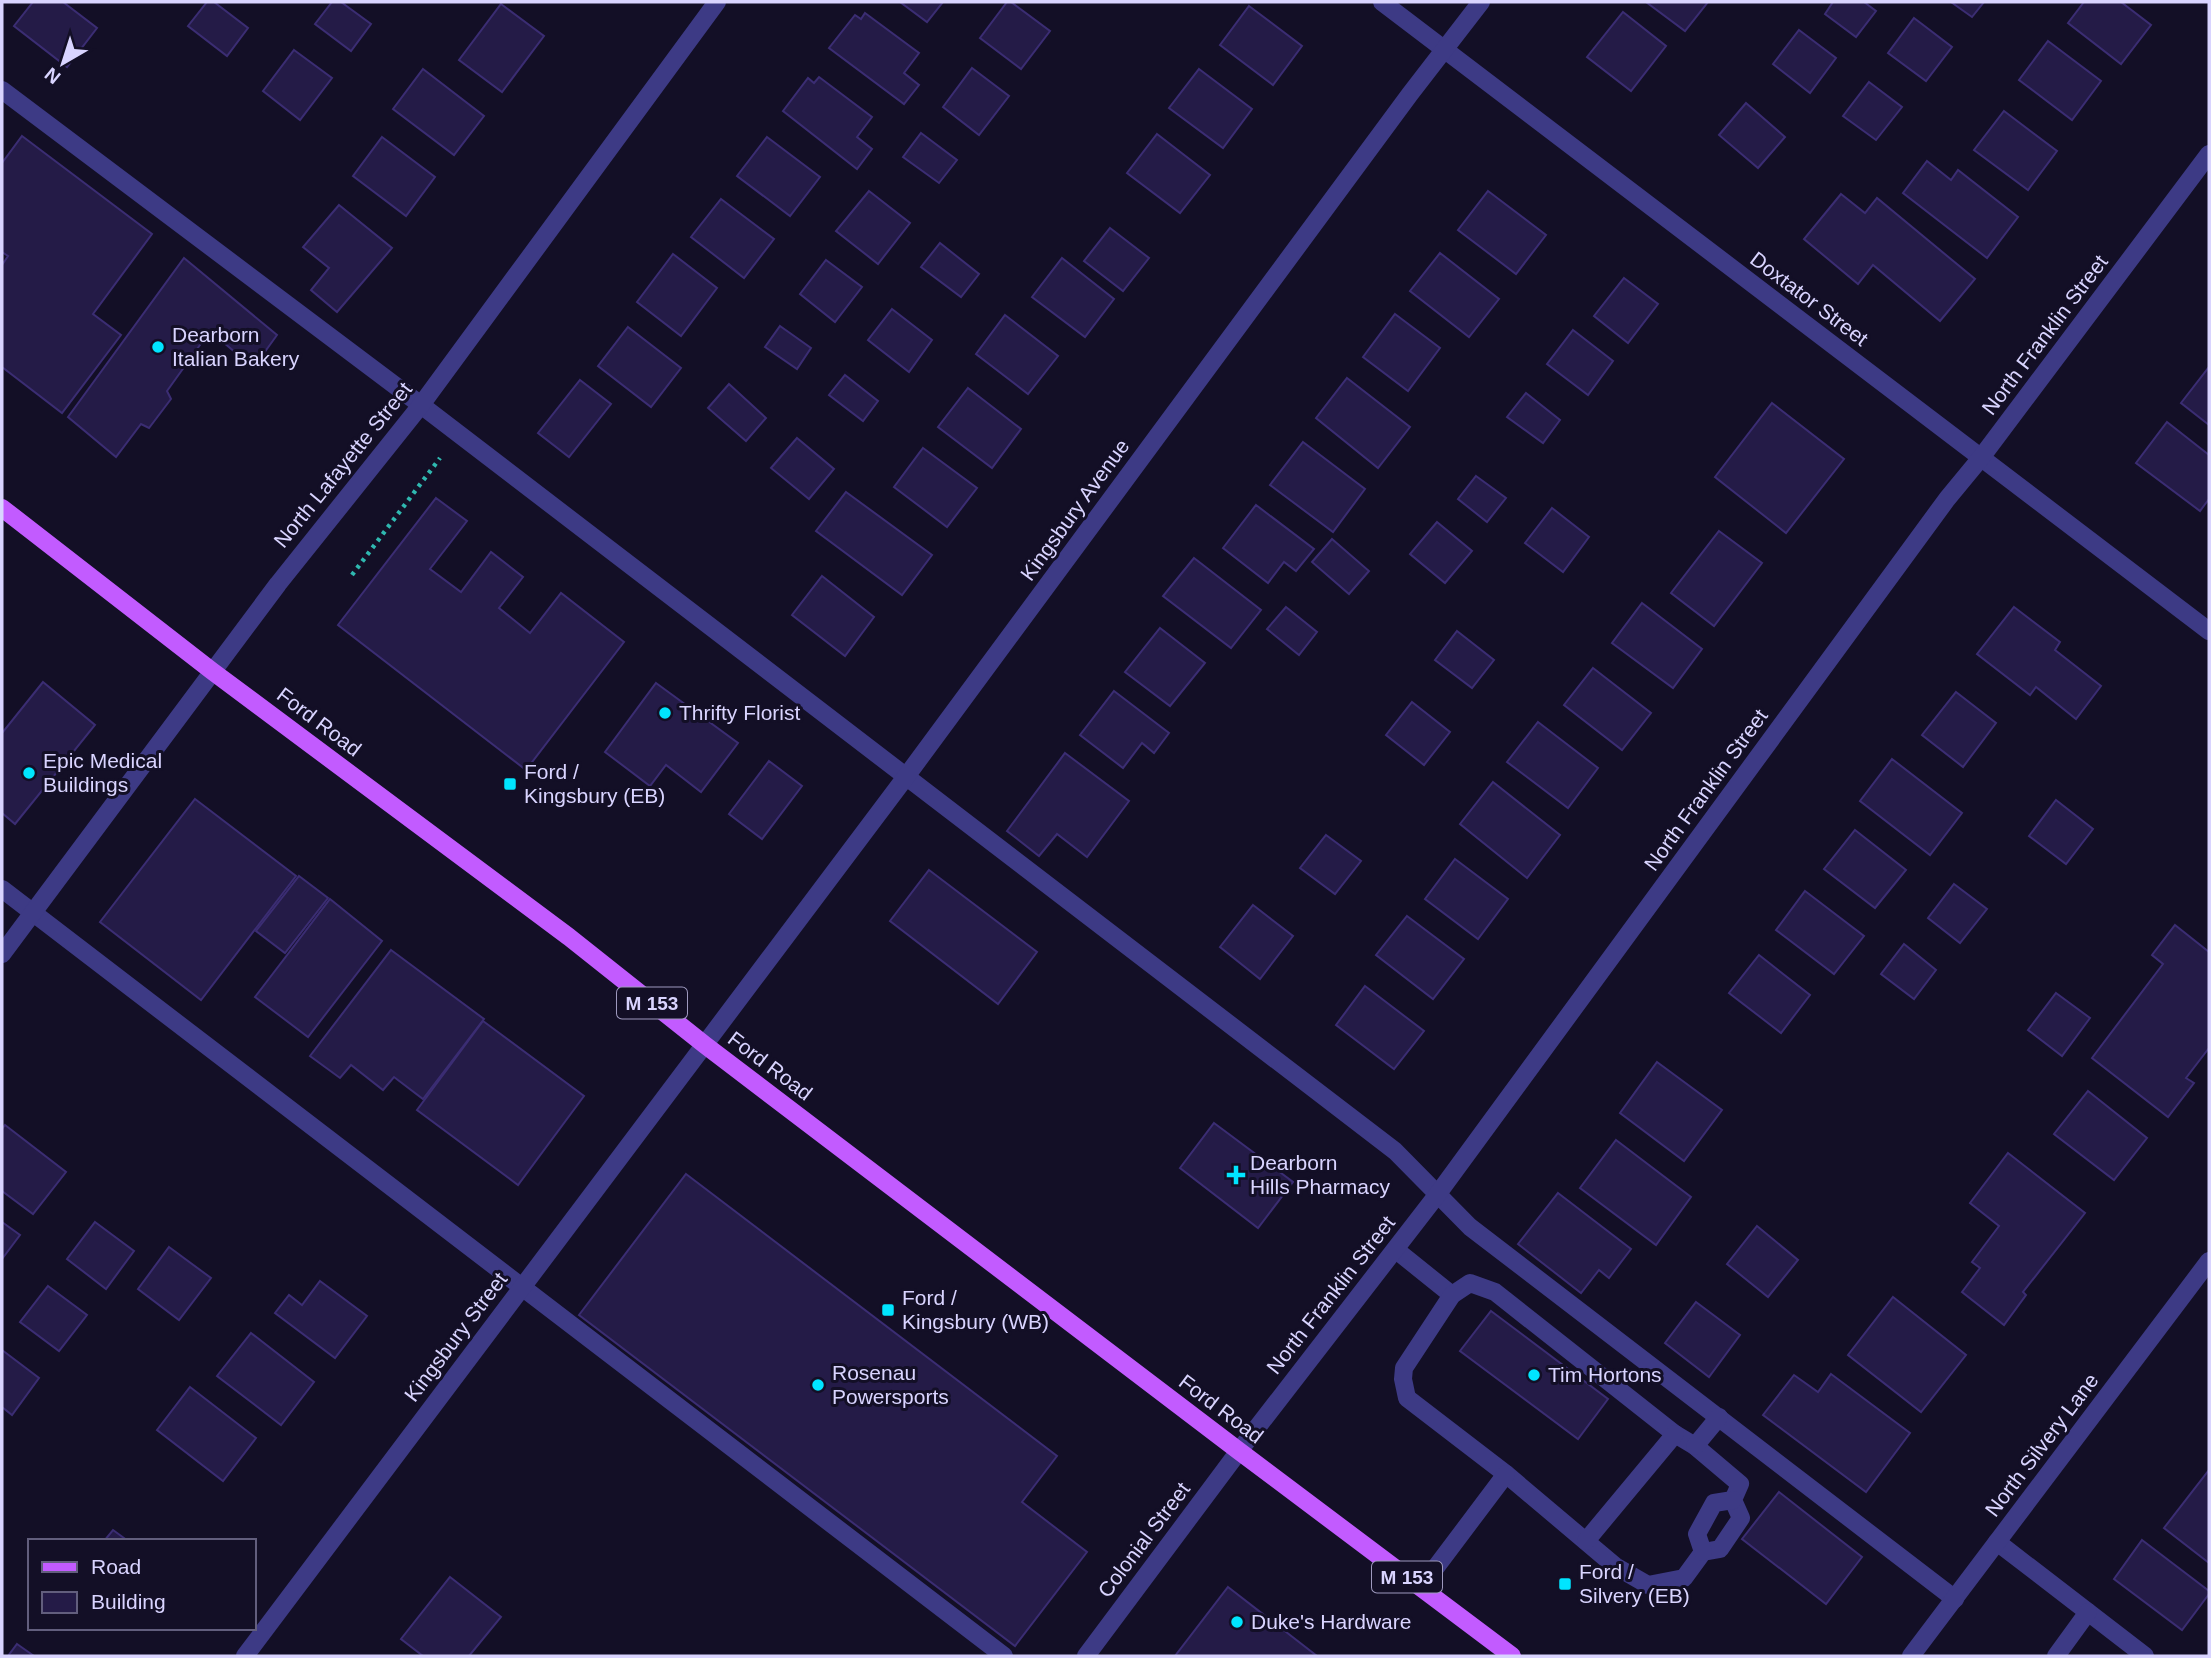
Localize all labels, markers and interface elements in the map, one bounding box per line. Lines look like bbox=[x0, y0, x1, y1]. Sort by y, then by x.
north arrow bbox=[28, 28, 98, 98]
text: N bbox=[41, 63, 65, 88]
street label: Doxtator Street bbox=[1746, 247, 1873, 350]
street label: North Franklin Street bbox=[1977, 250, 2112, 419]
place label: Dearborn Italian Bakery bbox=[172, 323, 300, 370]
marker: Dearborn Italian Bakery bbox=[150, 339, 166, 355]
street label: North Lafayette Street bbox=[269, 377, 416, 552]
street label: Kingsbury Avenue bbox=[1016, 435, 1134, 585]
street label: Ford Road bbox=[273, 683, 366, 761]
place label: Thrifty Florist bbox=[679, 701, 801, 724]
street label: North Franklin Street bbox=[1639, 704, 1772, 875]
marker: Thrifty Florist bbox=[657, 705, 673, 721]
place label: Epic Medical Buildings bbox=[43, 749, 162, 796]
place label: Ford / Kingsbury (EB) bbox=[524, 760, 665, 807]
marker: Epic Medical Buildings bbox=[21, 765, 37, 781]
marker: Ford / Kingsbury (EB) bbox=[502, 776, 518, 792]
road number: M 153 bbox=[617, 987, 687, 1018]
street label: Ford Road bbox=[724, 1027, 817, 1105]
place label: Dearborn Hills Pharmacy bbox=[1250, 1151, 1391, 1198]
marker: Dearborn Hills Pharmacy bbox=[1228, 1167, 1244, 1183]
street label: North Franklin Street bbox=[1262, 1211, 1399, 1378]
street label: Kingsbury Street bbox=[400, 1268, 512, 1406]
place label: Ford / Kingsbury (WB) bbox=[902, 1286, 1049, 1333]
marker: Ford / Kingsbury (WB) bbox=[880, 1302, 896, 1318]
place label: Rosenau Powersports bbox=[832, 1361, 949, 1408]
place label: Tim Hortons bbox=[1548, 1363, 1662, 1386]
marker: Tim Hortons bbox=[1526, 1367, 1542, 1383]
street label: North Silvery Lane bbox=[1980, 1369, 2103, 1521]
street label: Ford Road bbox=[1175, 1370, 1268, 1448]
marker: Rosenau Powersports bbox=[810, 1377, 826, 1393]
street label: Colonial Street bbox=[1093, 1478, 1194, 1602]
legend bbox=[28, 1539, 256, 1630]
text: Road bbox=[91, 1555, 141, 1578]
place label: Ford / Silvery (EB) bbox=[1579, 1560, 1690, 1607]
road number: M 153 bbox=[1372, 1562, 1442, 1592]
marker: Ford / Silvery (EB) bbox=[1557, 1576, 1573, 1592]
text: Building bbox=[91, 1590, 166, 1613]
place label: Duke's Hardware bbox=[1251, 1610, 1411, 1633]
marker: Duke's Hardware bbox=[1229, 1614, 1245, 1630]

